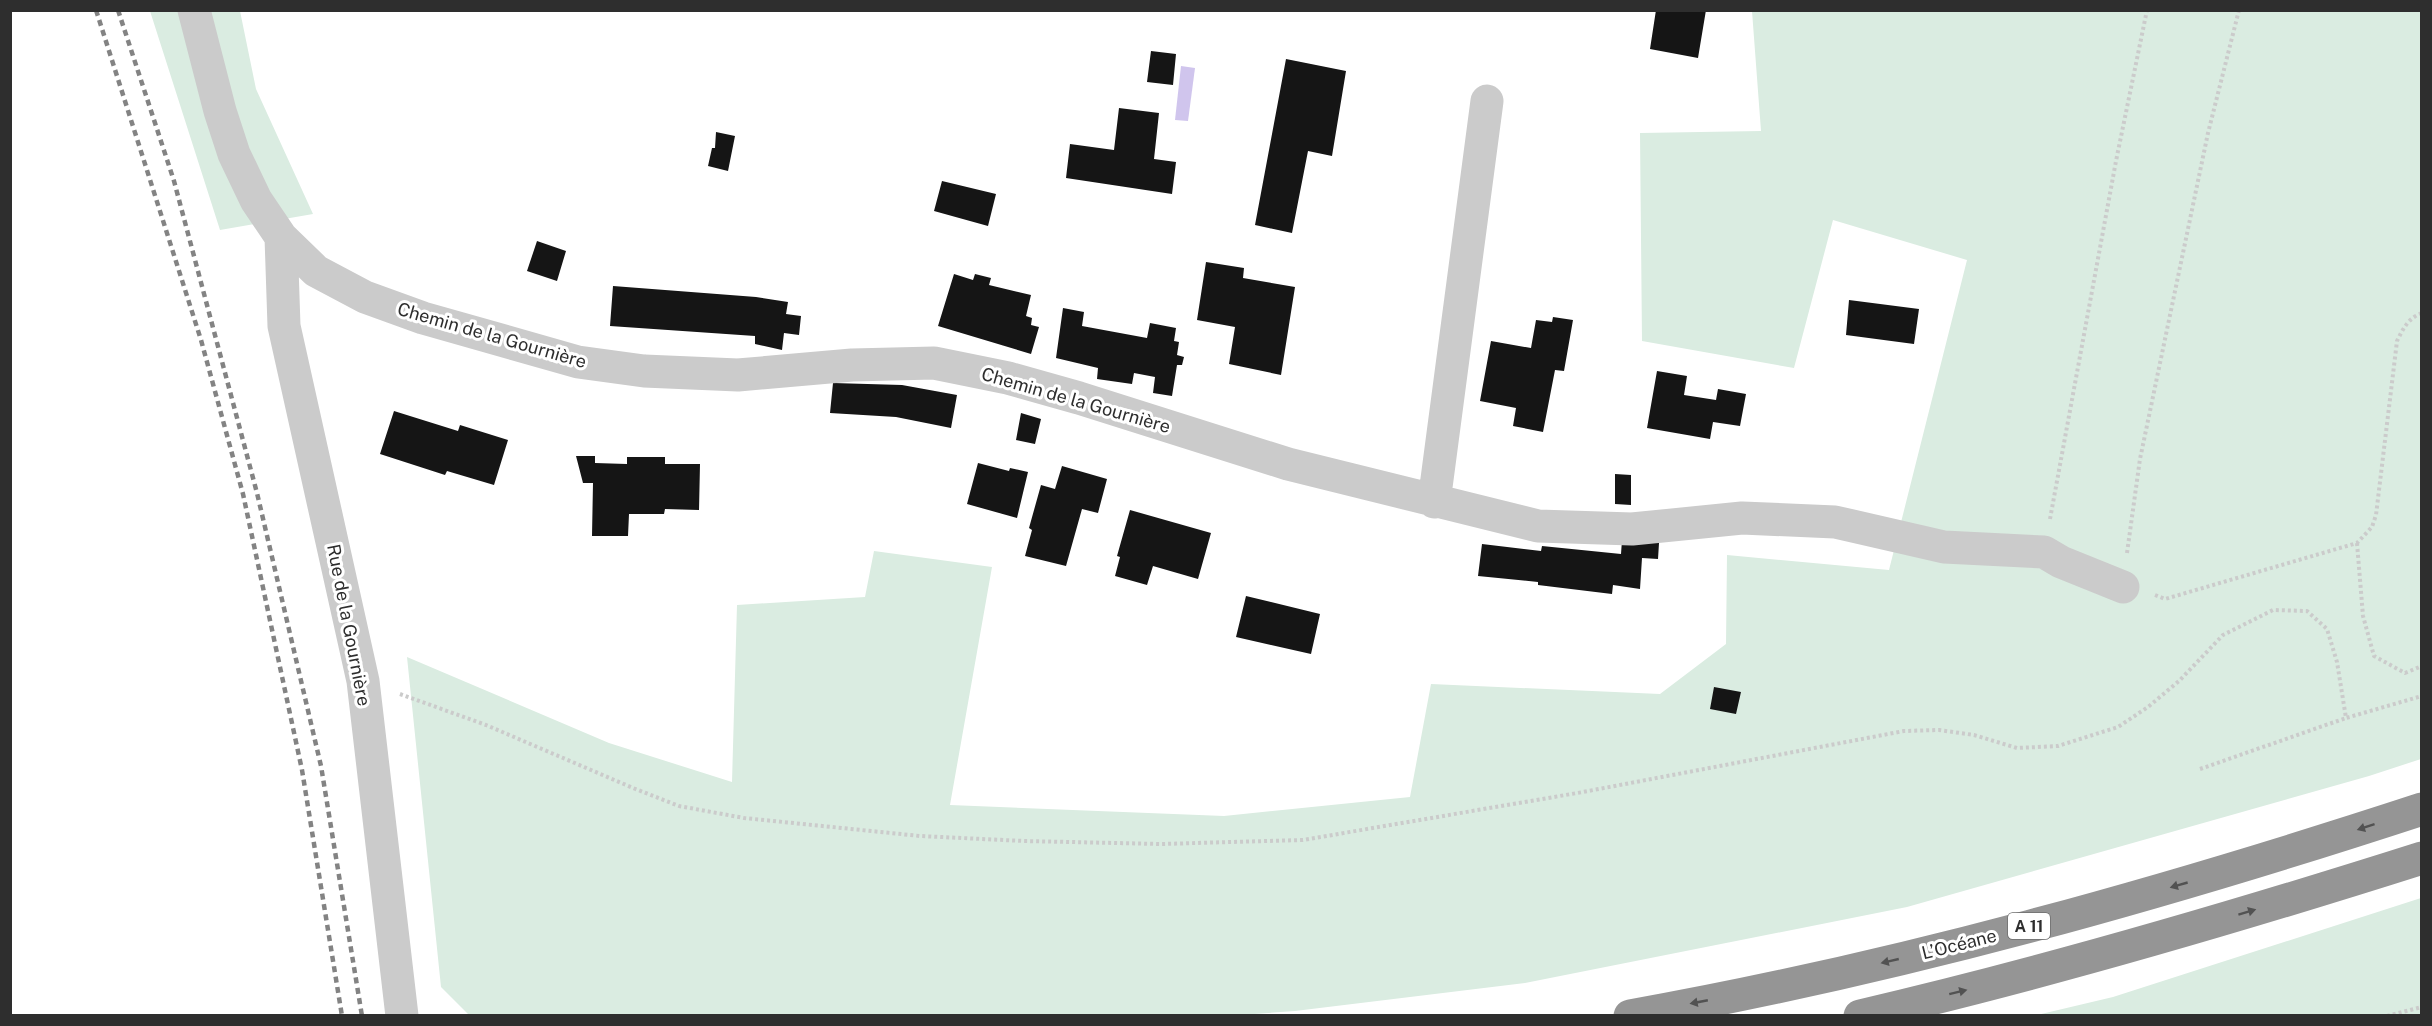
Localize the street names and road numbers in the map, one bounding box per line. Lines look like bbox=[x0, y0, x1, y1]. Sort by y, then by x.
street label: Chemin de la Gournière bbox=[395, 298, 589, 372]
street label: Chemin de la Gournière bbox=[979, 363, 1173, 437]
street label: Rue de la Gournière bbox=[323, 542, 375, 708]
road number: A 11 bbox=[2008, 913, 2050, 939]
street label: L’Océane bbox=[1919, 925, 1999, 963]

